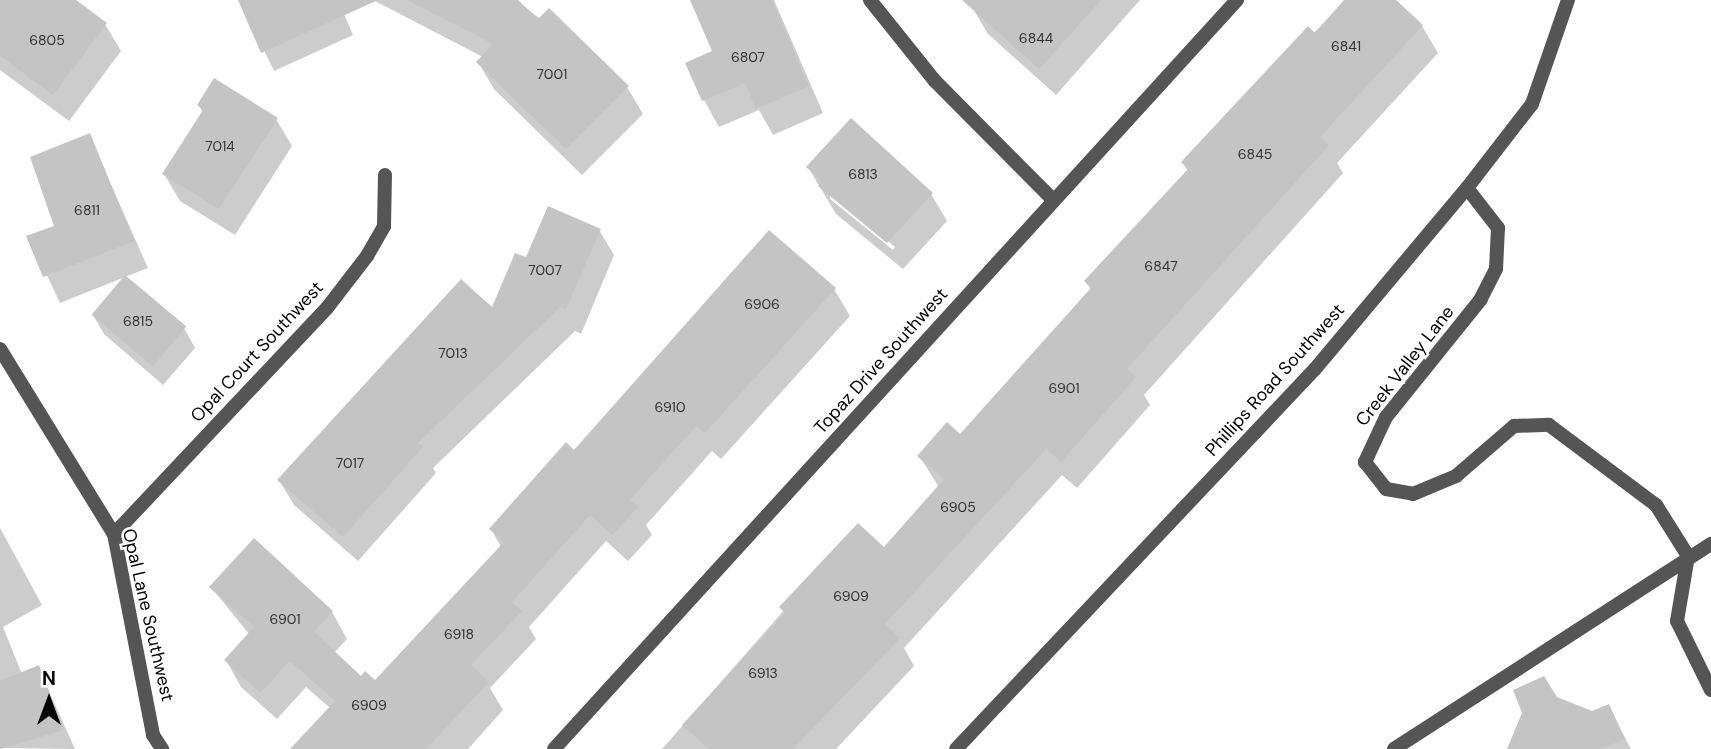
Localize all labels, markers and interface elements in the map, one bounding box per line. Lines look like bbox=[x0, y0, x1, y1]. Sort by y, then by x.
house number: 6844 bbox=[1019, 30, 1053, 46]
house number: 6805 bbox=[29, 32, 65, 48]
house number: 6841 bbox=[1331, 38, 1361, 54]
house number: 6807 bbox=[731, 49, 765, 65]
house number: 7001 bbox=[537, 66, 567, 82]
house number: 7014 bbox=[205, 138, 235, 154]
house number: 6845 bbox=[1238, 146, 1272, 162]
house number: 6813 bbox=[848, 166, 878, 182]
house number: 6811 bbox=[74, 202, 100, 218]
house number: 6847 bbox=[1144, 258, 1178, 274]
house number: 7007 bbox=[528, 262, 562, 278]
street label: Opal Court Southwest bbox=[186, 277, 328, 427]
street label: Topaz Drive Southwest bbox=[810, 284, 952, 438]
house number: 6906 bbox=[744, 296, 780, 312]
street label: Phillips Road Southwest bbox=[1201, 299, 1349, 461]
street label: Creek Valley Lane bbox=[1351, 301, 1459, 431]
house number: 6815 bbox=[123, 313, 153, 329]
house number: 7013 bbox=[438, 345, 468, 361]
house number: 6901 bbox=[1048, 380, 1080, 396]
house number: 6910 bbox=[654, 399, 686, 415]
house number: 7017 bbox=[336, 455, 364, 471]
house number: 6905 bbox=[940, 499, 976, 515]
street label: Opal Lane Southwest bbox=[118, 527, 178, 703]
house number: 6909 bbox=[833, 588, 869, 604]
house number: 6901 bbox=[269, 611, 301, 627]
house number: 6918 bbox=[444, 626, 474, 642]
north arrow bbox=[14, 665, 84, 735]
house number: 6913 bbox=[748, 665, 778, 681]
text: N bbox=[42, 666, 56, 691]
house number: 6909 bbox=[351, 697, 387, 713]

